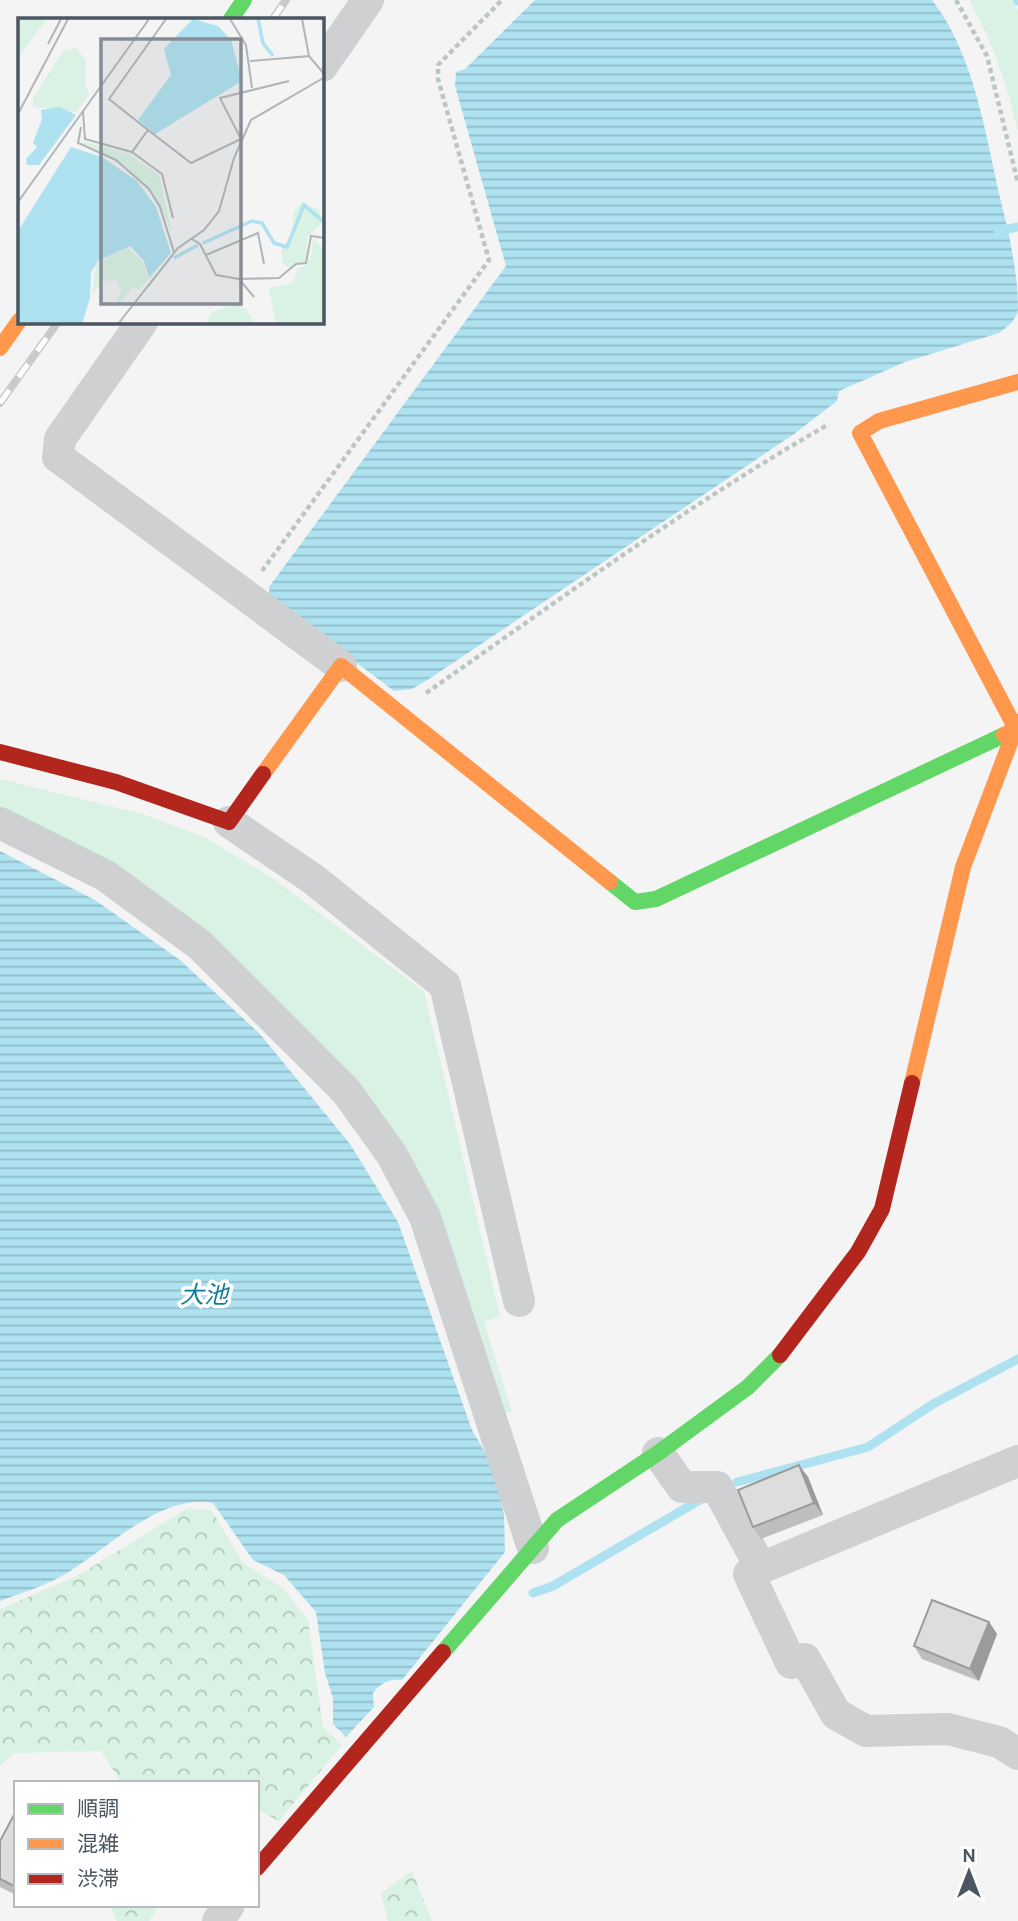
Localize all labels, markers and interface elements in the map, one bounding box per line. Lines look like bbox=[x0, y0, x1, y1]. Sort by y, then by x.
inset map bbox=[18, 18, 324, 324]
water label: 大池 bbox=[180, 1282, 230, 1312]
legend bbox=[14, 1781, 259, 1907]
text: 順調 bbox=[77, 1797, 119, 1824]
text: 混雑 bbox=[77, 1832, 119, 1859]
north arrow bbox=[934, 1837, 1004, 1907]
text: N bbox=[962, 1845, 976, 1869]
text: 渋滞 bbox=[77, 1867, 119, 1894]

